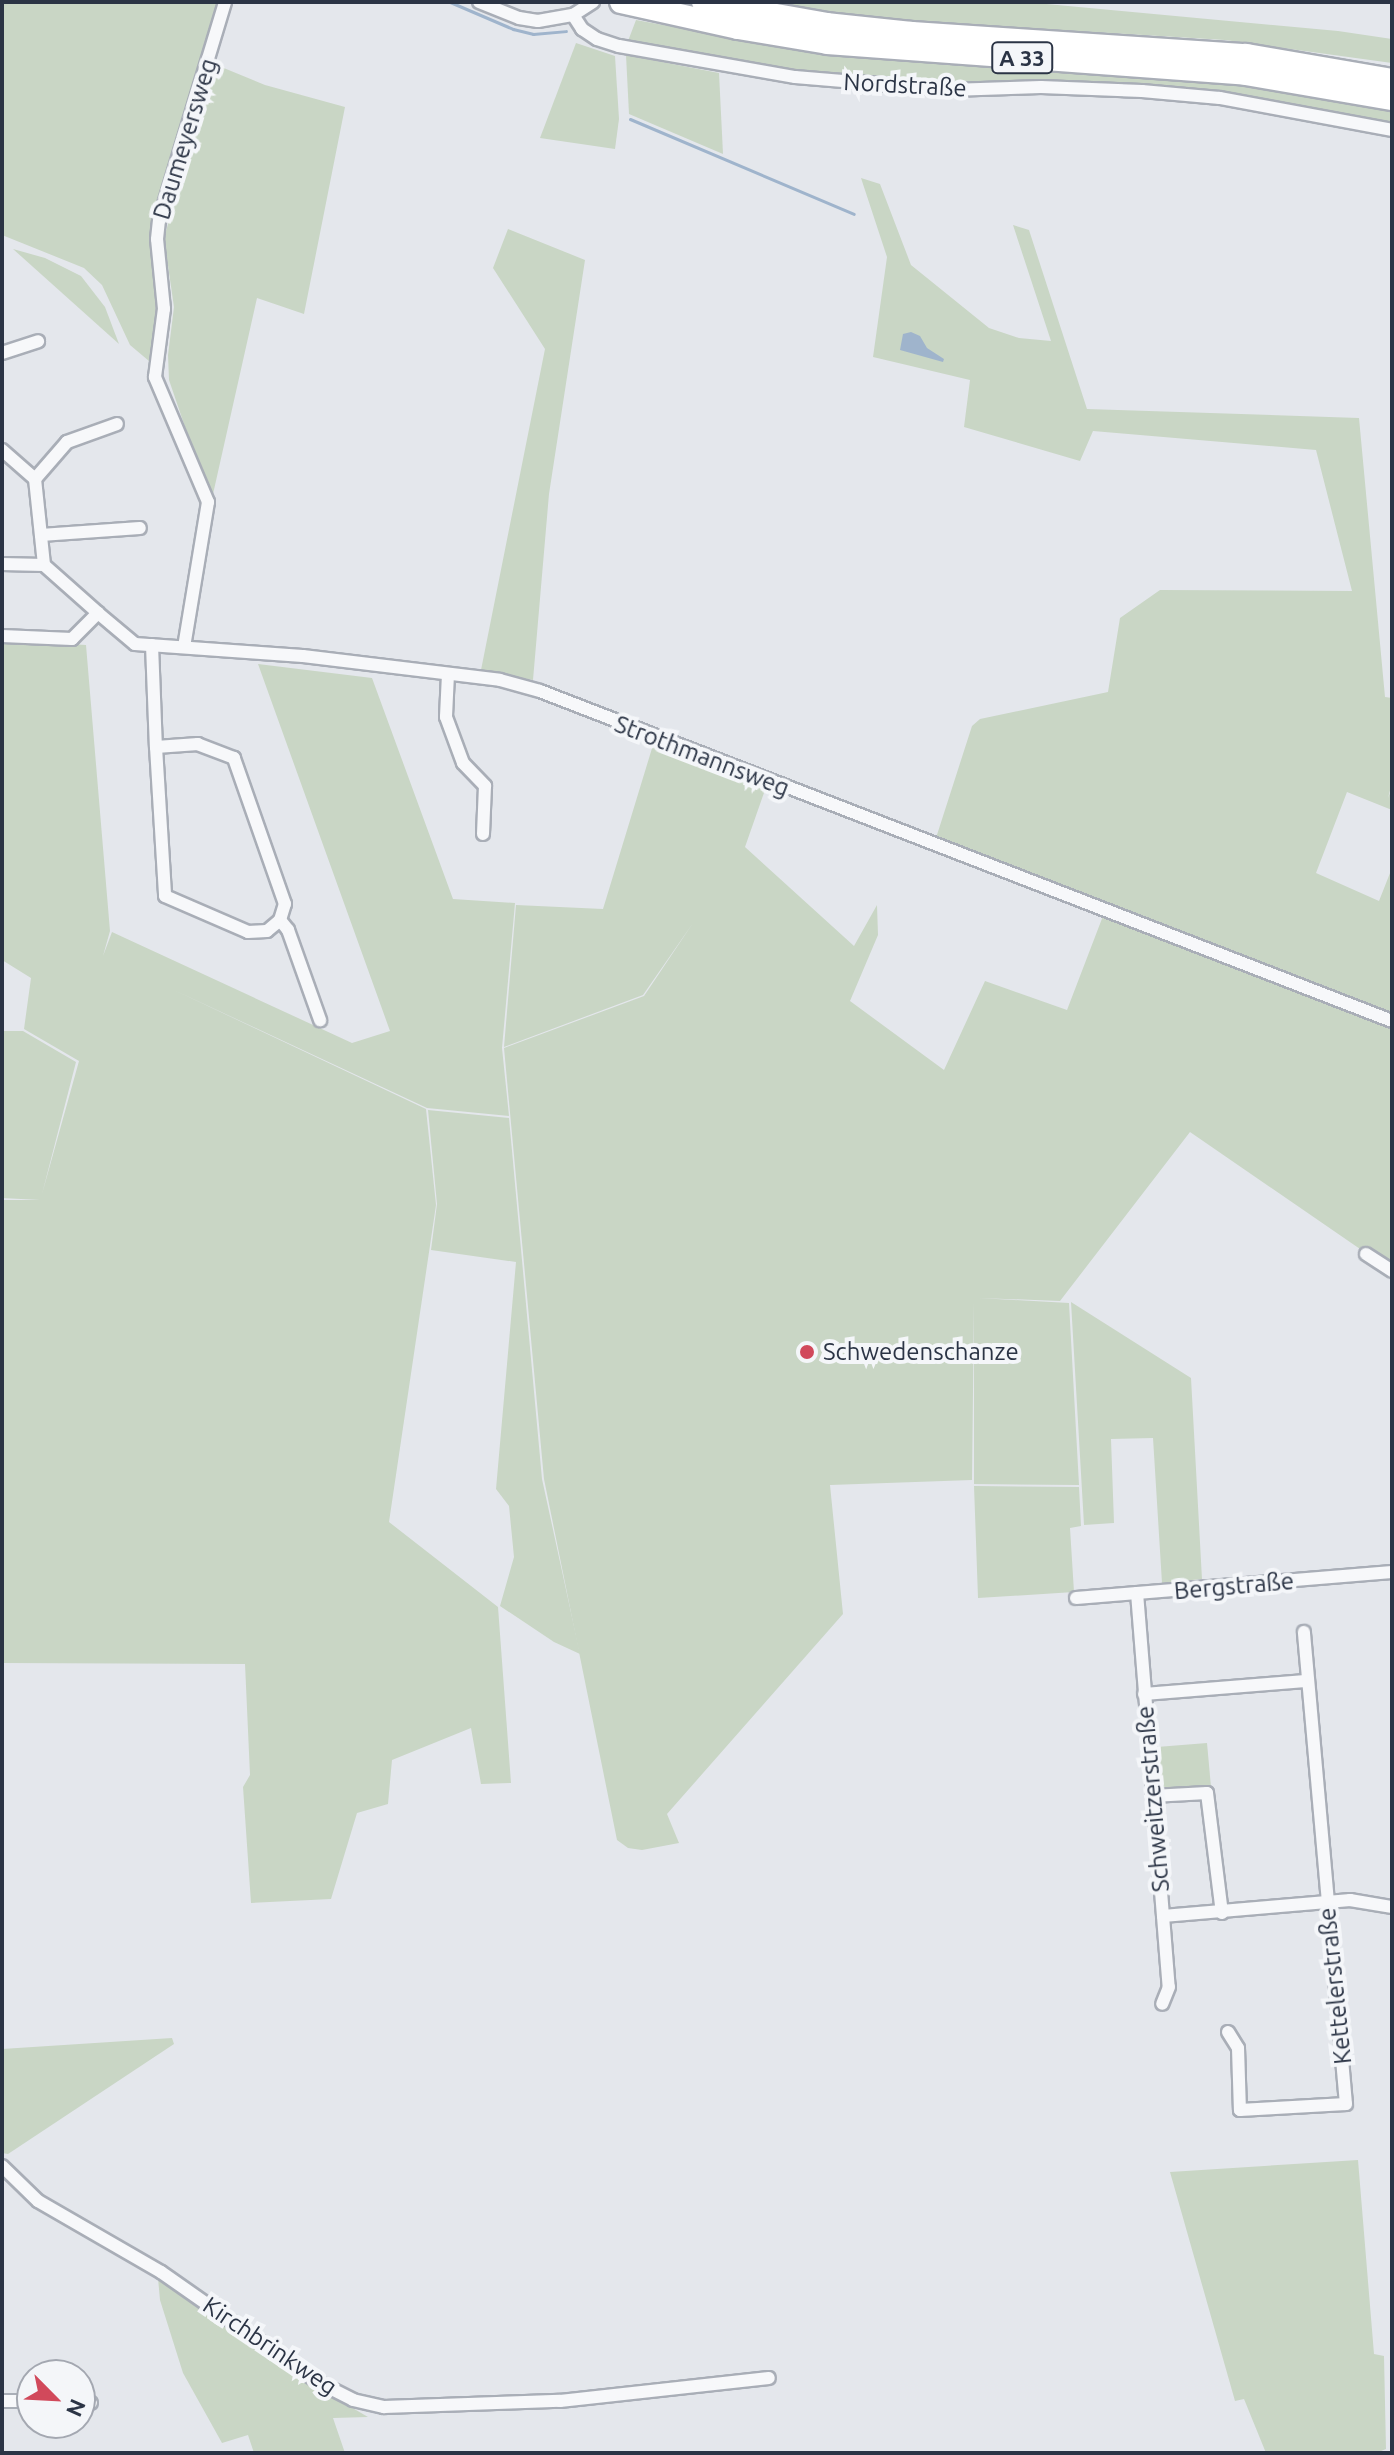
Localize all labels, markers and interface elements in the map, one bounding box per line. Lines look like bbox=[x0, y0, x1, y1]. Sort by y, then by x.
road number: A 33 bbox=[990, 40, 1054, 76]
street label: Daumeyersweg bbox=[147, 55, 223, 223]
street label: Nordstraße bbox=[843, 67, 967, 103]
street label: Strothmannsweg bbox=[611, 709, 793, 803]
place label: Schwedenschanze bbox=[823, 1338, 1019, 1366]
marker: Schwedenschanze bbox=[798, 1343, 816, 1361]
street label: Bergstraße bbox=[1173, 1566, 1295, 1606]
street label: Schweitzerstraße bbox=[1131, 1705, 1175, 1893]
street label: Kettelerstraße bbox=[1312, 1906, 1358, 2066]
street label: Kirchbrinkweg bbox=[198, 2291, 342, 2401]
north arrow bbox=[16, 2359, 96, 2439]
text: N bbox=[62, 2396, 91, 2421]

